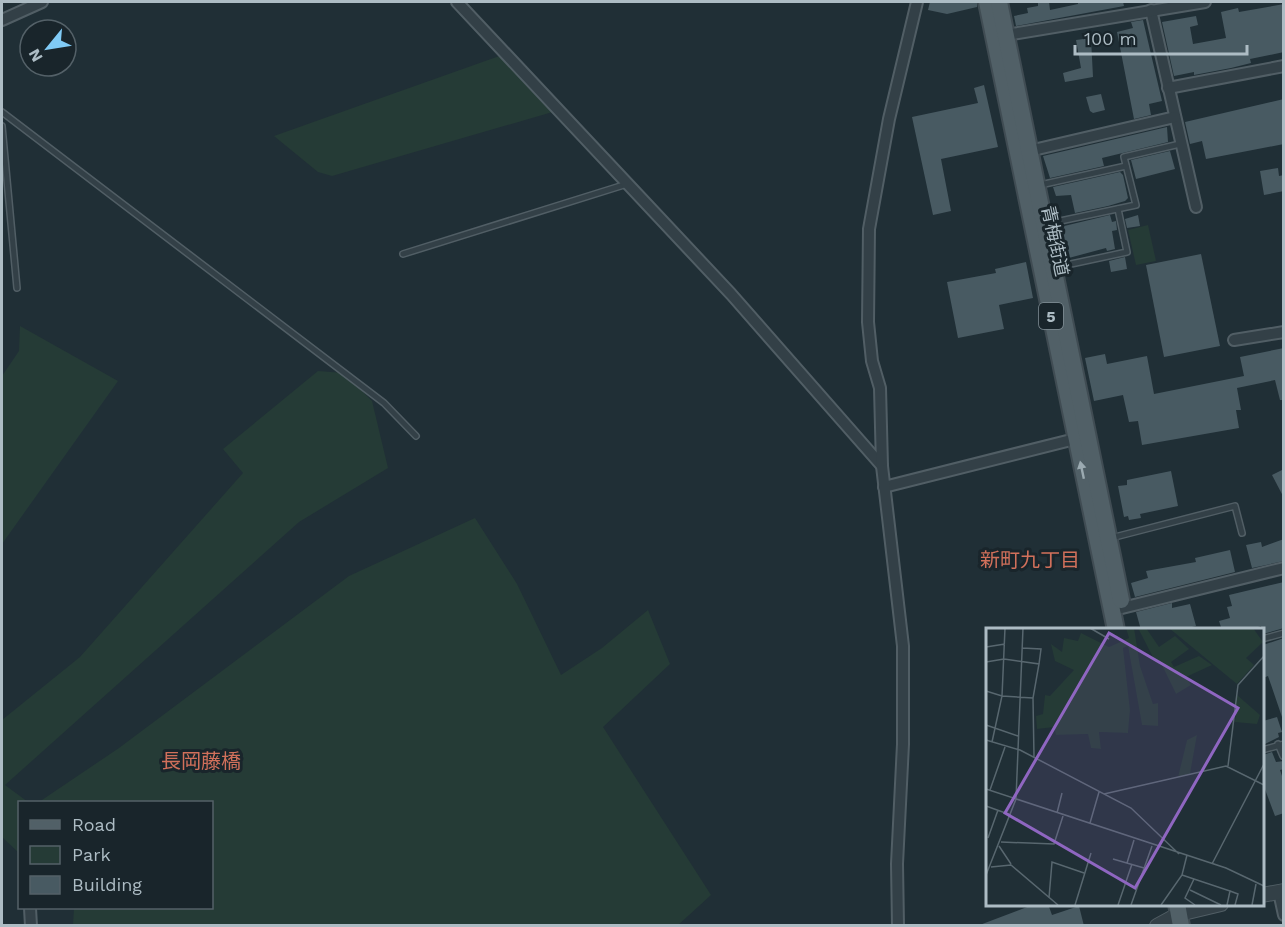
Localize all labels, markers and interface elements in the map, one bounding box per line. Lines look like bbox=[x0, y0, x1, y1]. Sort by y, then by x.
north arrow bbox=[18, 18, 78, 78]
scale bar bbox=[1075, 18, 1248, 56]
text: 100 m bbox=[1084, 28, 1137, 49]
text: N bbox=[24, 45, 47, 65]
street label: 青梅街道 bbox=[1038, 203, 1073, 278]
road number: 5 bbox=[1039, 303, 1063, 329]
one-way arrow bbox=[1077, 460, 1086, 479]
district label: 新町九丁目 bbox=[980, 548, 1080, 572]
inset map bbox=[986, 628, 1264, 906]
district label: 長岡藤橋 bbox=[161, 749, 241, 773]
legend bbox=[18, 801, 213, 909]
text: Road bbox=[72, 814, 116, 835]
text: Park bbox=[72, 844, 111, 865]
text: Building bbox=[72, 874, 142, 895]

